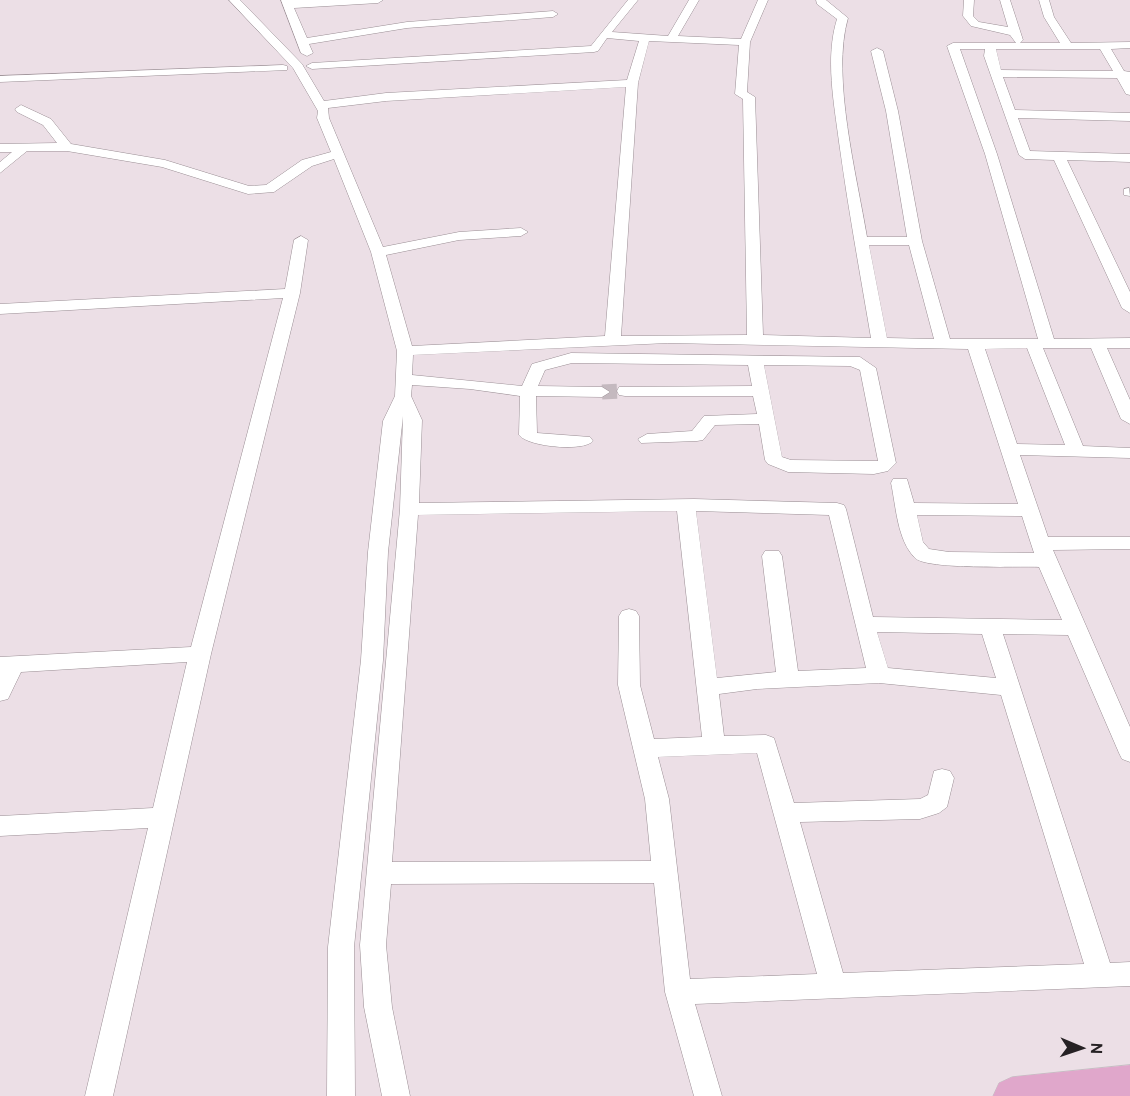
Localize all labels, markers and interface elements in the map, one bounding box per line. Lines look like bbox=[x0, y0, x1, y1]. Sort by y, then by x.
north arrow bbox=[1052, 1018, 1112, 1078]
text: N bbox=[1085, 1042, 1105, 1055]

